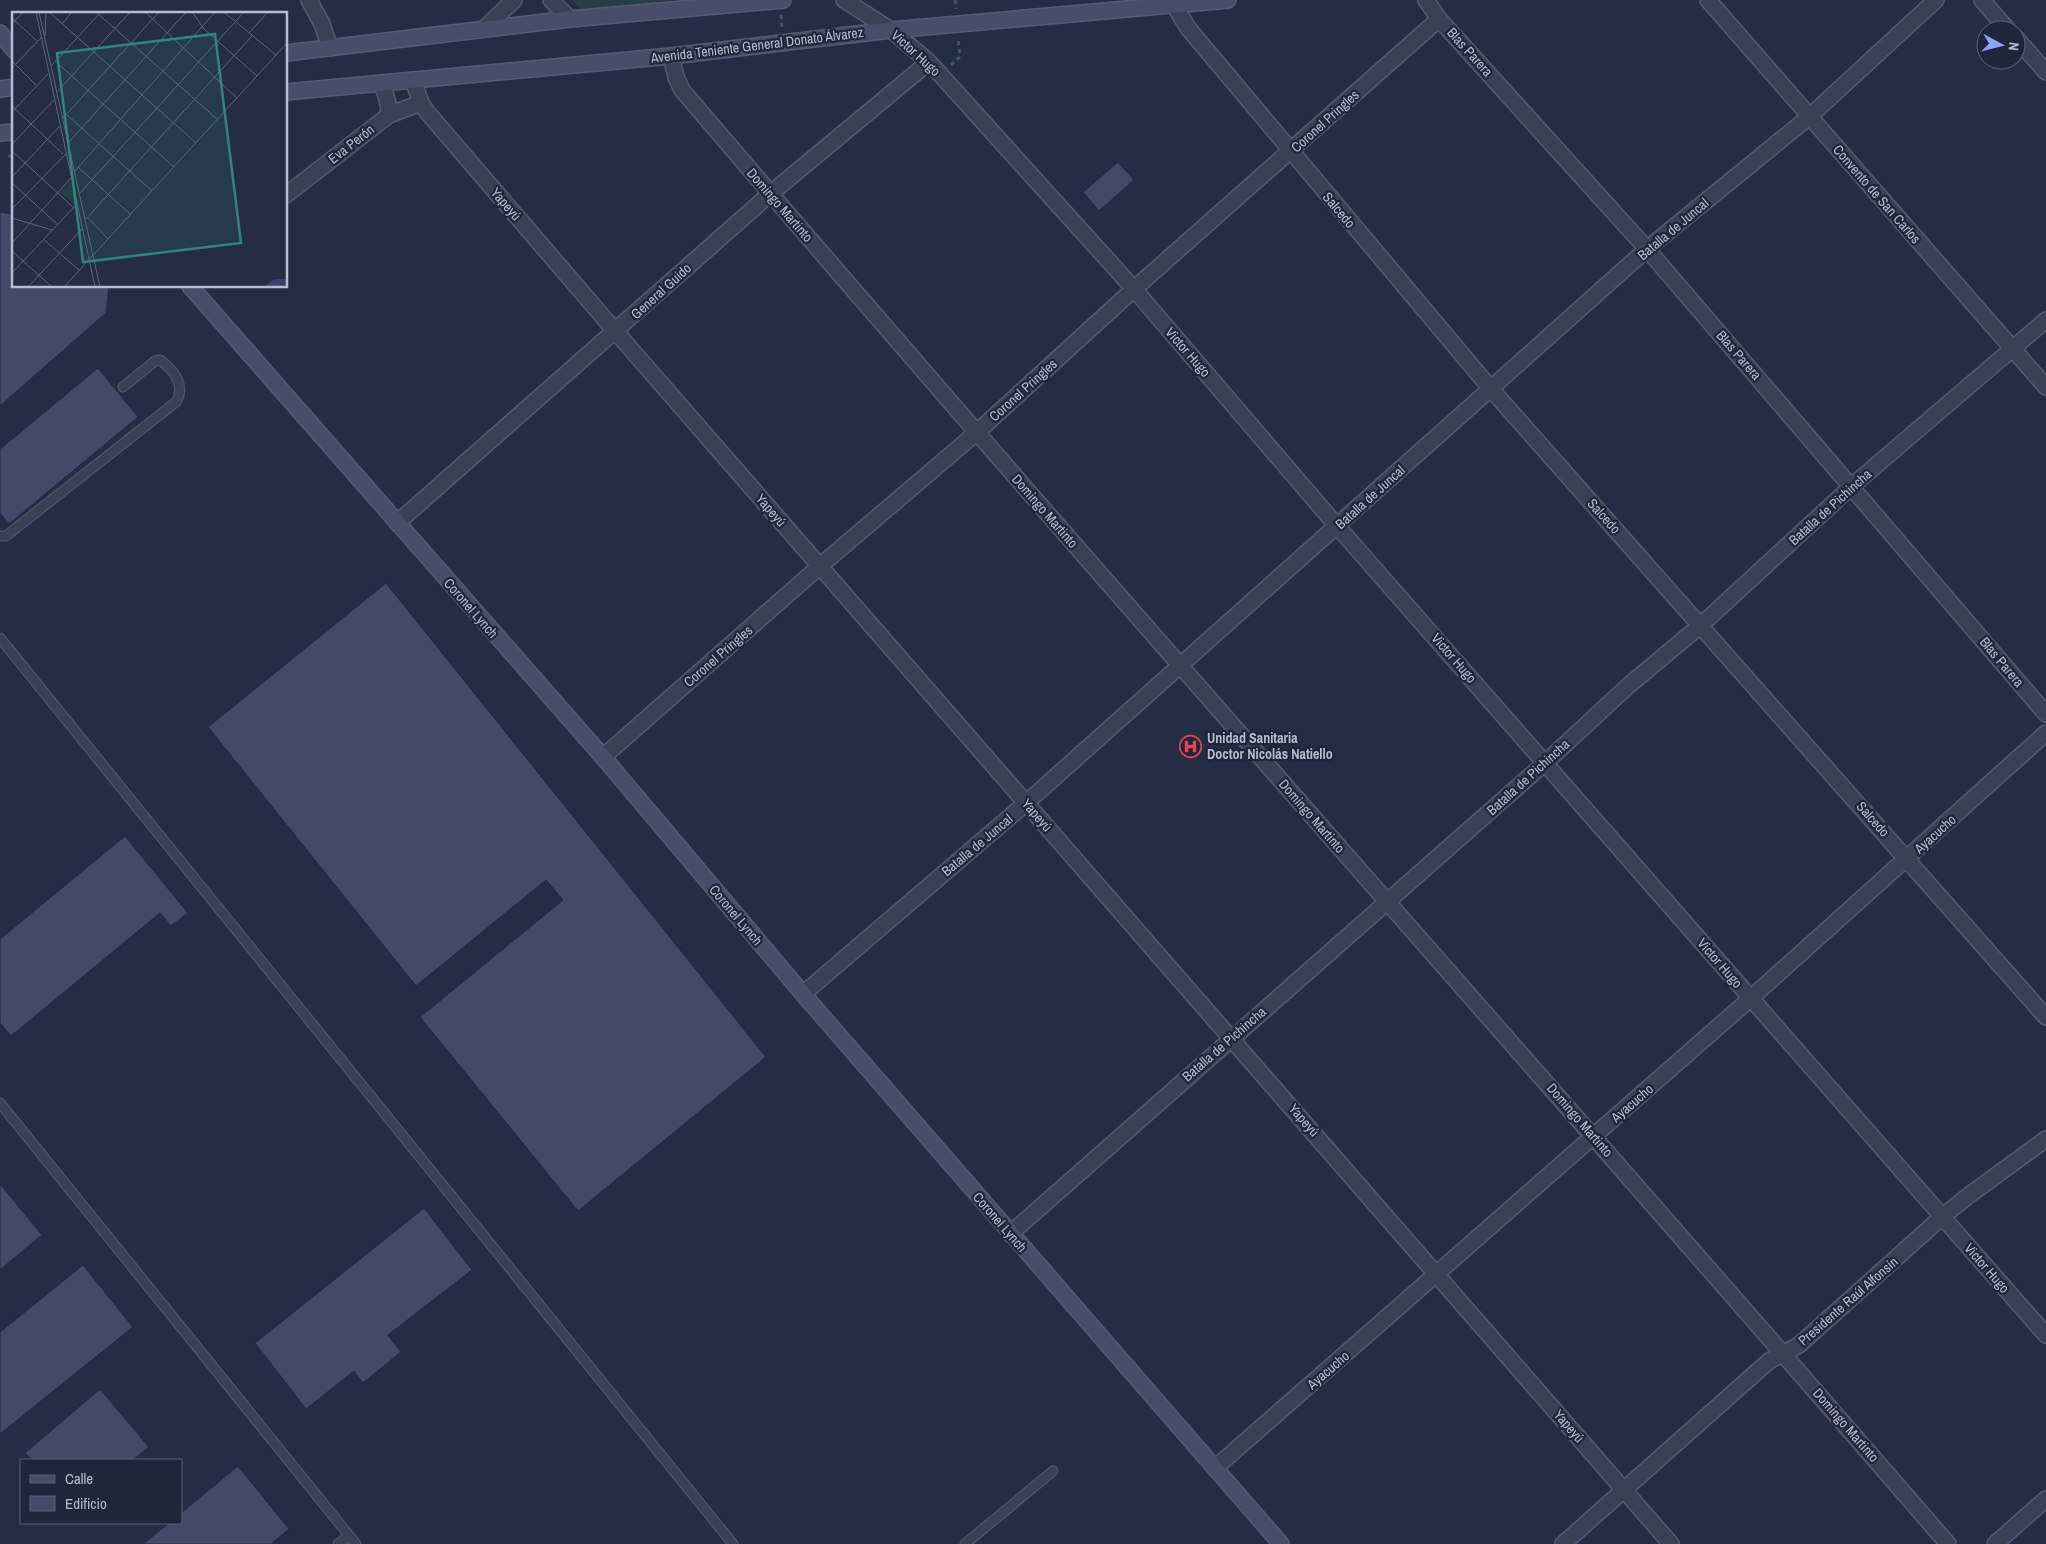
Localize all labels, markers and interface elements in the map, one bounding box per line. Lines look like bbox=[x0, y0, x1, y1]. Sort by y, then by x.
inset map bbox=[12, 12, 288, 288]
north arrow bbox=[1976, 20, 2026, 70]
street label: Avenida Teniente General Donato Álvarez bbox=[649, 23, 865, 67]
street label: Blas Parera bbox=[1443, 24, 1497, 81]
street label: Victor Hugo bbox=[888, 26, 944, 80]
text: N bbox=[2004, 41, 2023, 52]
street label: Coronel Pringles bbox=[1287, 86, 1363, 156]
street label: Eva Perón bbox=[324, 120, 378, 168]
street label: Convento de San Carlos bbox=[1829, 141, 1925, 247]
street label: Domingo Martinto bbox=[743, 164, 817, 246]
street label: Yapeyú bbox=[487, 184, 525, 224]
street label: Salcedo bbox=[1319, 188, 1359, 232]
street label: Batalla de Juncal bbox=[1634, 194, 1712, 264]
street label: General Guido bbox=[627, 259, 695, 323]
street label: Victor Hugo bbox=[1161, 323, 1215, 381]
street label: Blas Parera bbox=[1713, 326, 1766, 384]
street label: Coronel Pringles bbox=[985, 355, 1061, 425]
street label: Batalla de Juncal bbox=[1331, 461, 1409, 533]
street label: Batalla de Pichincha bbox=[1785, 465, 1876, 549]
street label: Domingo Martinto bbox=[1008, 470, 1082, 552]
street label: Yapeyú bbox=[752, 490, 790, 530]
street label: Salcedo bbox=[1583, 495, 1625, 537]
street label: Coronel Lynch bbox=[440, 574, 502, 642]
street label: Coronel Pringles bbox=[680, 621, 756, 691]
street label: Victor Hugo bbox=[1427, 629, 1481, 687]
street label: Blas Parera bbox=[1976, 633, 2029, 691]
place label: Unidad Sanitaria Doctor Nicolás Natiello bbox=[1207, 729, 1333, 763]
hospital icon: Unidad Sanitaria Doctor Nicolás Natiello bbox=[1179, 734, 1203, 758]
street label: Batalla de Pichincha bbox=[1483, 735, 1574, 819]
street label: Domingo Martinto bbox=[1275, 775, 1349, 857]
street label: Yapeyú bbox=[1018, 795, 1056, 835]
street label: Salcedo bbox=[1853, 797, 1893, 841]
street label: Batalla de Juncal bbox=[938, 810, 1016, 880]
street label: Ayacucho bbox=[1910, 811, 1960, 858]
street label: Coronel Lynch bbox=[705, 881, 767, 949]
street label: Victor Hugo bbox=[1693, 934, 1747, 992]
street label: Batalla de Pichincha bbox=[1178, 1002, 1270, 1085]
street label: Domingo Martinto bbox=[1543, 1079, 1617, 1161]
street label: Ayacucho bbox=[1606, 1080, 1657, 1127]
street label: Yapeyú bbox=[1285, 1100, 1323, 1140]
street label: Coronel Lynch bbox=[969, 1188, 1031, 1256]
street label: Victor Hugo bbox=[1960, 1239, 2014, 1297]
street label: Presidente Raúl Alfonsín bbox=[1794, 1253, 1902, 1349]
street label: Ayacucho bbox=[1302, 1347, 1353, 1394]
street label: Domingo Martinto bbox=[1809, 1384, 1883, 1466]
street label: Yapeyú bbox=[1550, 1406, 1588, 1446]
legend bbox=[20, 1459, 182, 1524]
text: Calle bbox=[65, 1468, 93, 1489]
text: Edificio bbox=[65, 1493, 107, 1514]

